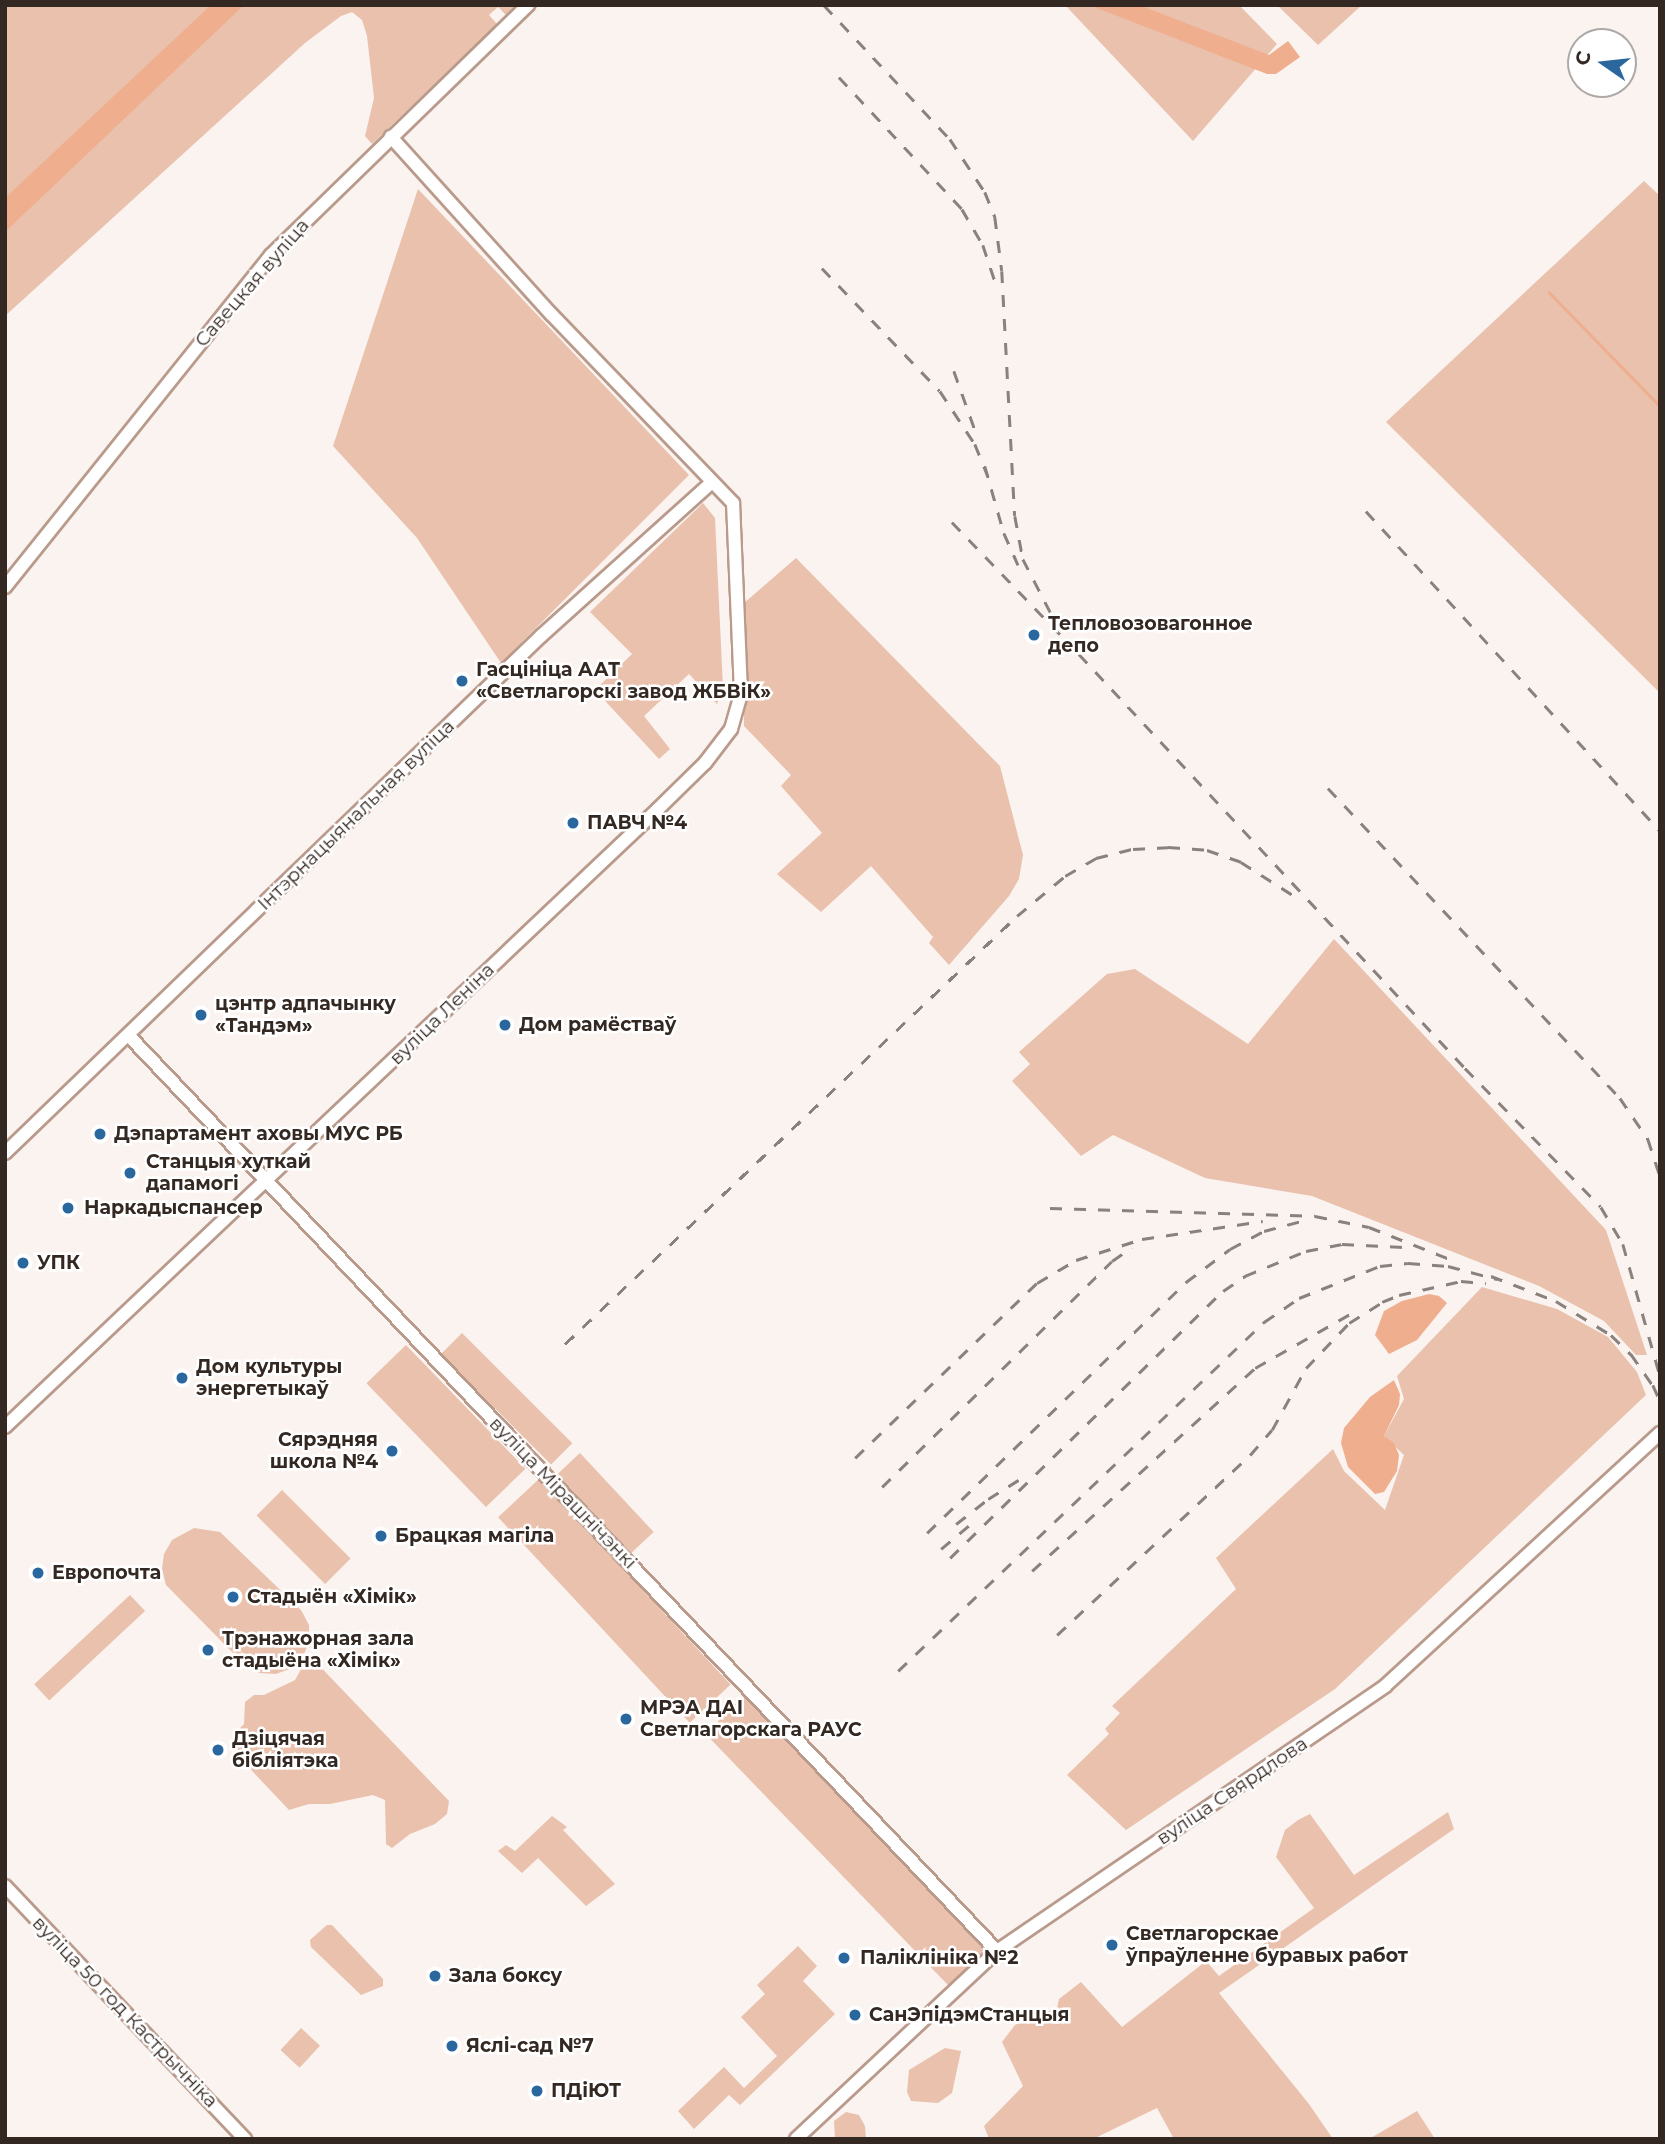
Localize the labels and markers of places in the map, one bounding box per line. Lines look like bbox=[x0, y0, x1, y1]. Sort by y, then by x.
place label: Тепловозовагонное депо bbox=[1048, 613, 1253, 657]
marker: Тепловозовагонное депо bbox=[1026, 627, 1042, 643]
place label: Гасцініца ААТ «Светлагорскі завод ЖБВіК» bbox=[476, 659, 771, 703]
marker: Гасцініца ААТ «Светлагорскі завод ЖБВіК» bbox=[454, 673, 470, 689]
place label: ПАВЧ №4 bbox=[587, 812, 687, 834]
marker: ПАВЧ №4 bbox=[565, 815, 581, 831]
place label: цэнтр адпачынку «Тандэм» bbox=[215, 993, 396, 1037]
marker: цэнтр адпачынку «Тандэм» bbox=[193, 1007, 209, 1023]
place label: Дом рамёстваў bbox=[519, 1014, 676, 1036]
marker: Дом рамёстваў bbox=[497, 1017, 513, 1033]
place label: Дэпартамент аховы МУС РБ bbox=[114, 1123, 403, 1145]
marker: Дэпартамент аховы МУС РБ bbox=[92, 1126, 108, 1142]
place label: Станцыя хуткай дапамогі bbox=[146, 1151, 311, 1195]
marker: Станцыя хуткай дапамогі bbox=[120, 1163, 140, 1183]
place label: Наркадыспансер bbox=[84, 1197, 263, 1219]
marker: Наркадыспансер bbox=[58, 1198, 78, 1218]
place label: УПК bbox=[37, 1252, 80, 1274]
marker: УПК bbox=[15, 1255, 31, 1271]
place label: Дом культуры энергетыкаў bbox=[196, 1356, 342, 1400]
marker: Дом культуры энергетыкаў bbox=[174, 1370, 190, 1386]
place label: Сярэдняя школа №4 bbox=[270, 1429, 378, 1473]
marker: Сярэдняя школа №4 bbox=[384, 1443, 400, 1459]
place label: Брацкая магіла bbox=[395, 1525, 554, 1547]
marker: Брацкая магіла bbox=[373, 1528, 389, 1544]
place label: Европочта bbox=[52, 1562, 161, 1584]
marker: Европочта bbox=[30, 1565, 46, 1581]
place label: Стадыён «Хімік» bbox=[247, 1586, 417, 1608]
marker: Стадыён «Хімік» bbox=[225, 1589, 241, 1605]
place label: Трэнажорная зала стадыёна «Хімік» bbox=[222, 1628, 414, 1672]
marker: Трэнажорная зала стадыёна «Хімік» bbox=[200, 1642, 216, 1658]
place label: МРЭА ДАІ Светлагорскага РАУС bbox=[640, 1697, 862, 1741]
marker: МРЭА ДАІ Светлагорскага РАУС bbox=[618, 1711, 634, 1727]
place label: Дзіцячая бібліятэка bbox=[232, 1728, 338, 1772]
marker: Дзіцячая бібліятэка bbox=[210, 1742, 226, 1758]
place label: Светлагорскае ўпраўленне буравых работ bbox=[1126, 1923, 1408, 1967]
marker: Светлагорскае ўпраўленне буравых работ bbox=[1104, 1937, 1120, 1953]
place label: Паліклініка №2 bbox=[860, 1947, 1019, 1969]
marker: Паліклініка №2 bbox=[834, 1948, 854, 1968]
place label: Зала боксу bbox=[449, 1965, 562, 1987]
marker: Зала боксу bbox=[427, 1968, 443, 1984]
place label: СанЭпідэмСтанцыя bbox=[869, 2004, 1070, 2026]
marker: СанЭпідэмСтанцыя bbox=[847, 2007, 863, 2023]
place label: Яслі-сад №7 bbox=[466, 2035, 594, 2057]
marker: Яслі-сад №7 bbox=[444, 2038, 460, 2054]
place label: ПДіЮТ bbox=[551, 2080, 621, 2102]
marker: ПДіЮТ bbox=[529, 2083, 545, 2099]

